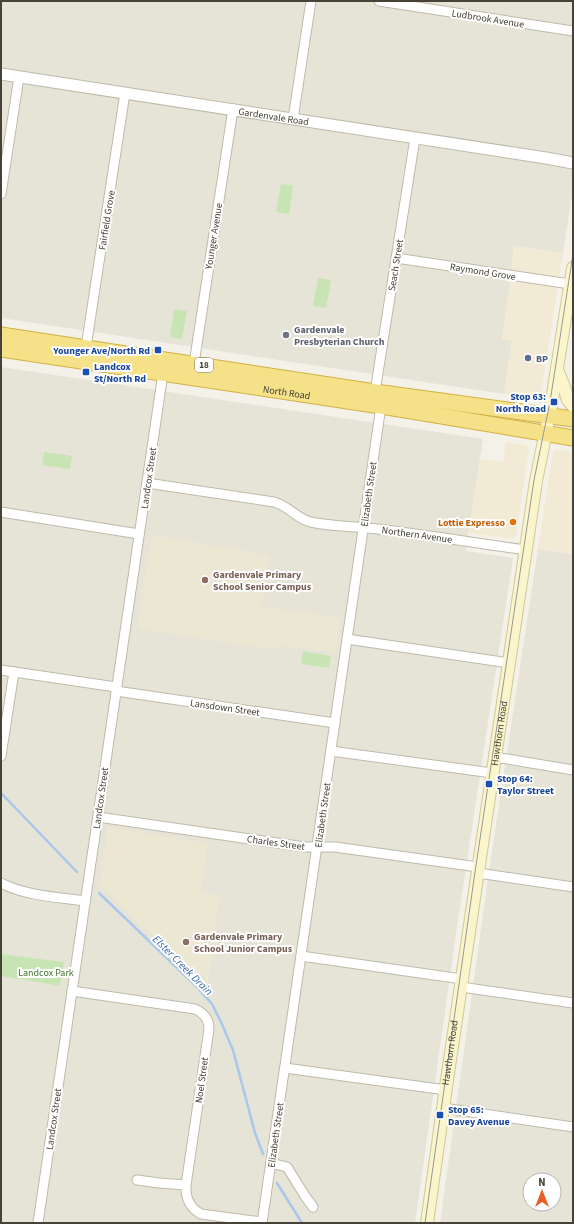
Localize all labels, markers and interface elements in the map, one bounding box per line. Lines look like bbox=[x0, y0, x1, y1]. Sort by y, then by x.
street label: Ludbrook Avenue bbox=[451, 6, 525, 32]
street label: Gardenvale Road bbox=[237, 105, 310, 129]
street label: Fairfield Grove bbox=[95, 189, 119, 251]
street label: Younger Avenue bbox=[202, 202, 226, 271]
street label: Seach Street bbox=[385, 238, 407, 292]
street label: Raymond Grove bbox=[449, 260, 517, 284]
place label: Gardenvale Presbyterian Church bbox=[294, 323, 385, 349]
marker: Gardenvale Presbyterian Church bbox=[281, 330, 291, 340]
place label: Younger Ave/North Rd bbox=[52, 344, 150, 358]
marker: Younger Ave/North Rd bbox=[153, 345, 163, 355]
place label: BP bbox=[536, 352, 548, 366]
marker: BP bbox=[523, 353, 533, 363]
road number: 18 bbox=[195, 358, 213, 372]
place label: Landcox St/North Rd bbox=[94, 360, 146, 386]
marker: Landcox St/North Rd bbox=[81, 367, 91, 377]
street label: North Road bbox=[262, 382, 311, 403]
place label: Stop 63: North Road bbox=[496, 390, 546, 416]
marker: Stop 63: North Road bbox=[549, 397, 559, 407]
street label: Landcox Street bbox=[138, 446, 160, 510]
street label: Elizabeth Street bbox=[357, 460, 381, 528]
place label: Lottie Expresso bbox=[438, 516, 505, 530]
marker: Lottie Expresso bbox=[508, 517, 518, 527]
street label: Northern Avenue bbox=[381, 523, 453, 547]
place label: Gardenvale Primary School Senior Campus bbox=[213, 568, 312, 594]
marker: Gardenvale Primary School Senior Campus bbox=[200, 575, 210, 585]
street label: Lansdown Street bbox=[189, 696, 261, 720]
street label: Hawthorn Road bbox=[488, 700, 511, 767]
street label: Landcox Street bbox=[90, 766, 112, 830]
place label: Stop 64: Taylor Street bbox=[497, 772, 554, 798]
marker: Stop 64: Taylor Street bbox=[484, 779, 494, 789]
street label: Elizabeth Street bbox=[311, 781, 335, 849]
street label: Charles Street bbox=[246, 832, 306, 854]
place label: Gardenvale Primary School Junior Campus bbox=[194, 930, 293, 956]
water label: Elster Creek Drain bbox=[149, 932, 216, 999]
marker: Gardenvale Primary School Junior Campus bbox=[181, 937, 191, 947]
park label: Landcox Park bbox=[18, 966, 74, 980]
street label: Hawthorn Road bbox=[439, 1019, 462, 1086]
street label: Noel Street bbox=[192, 1056, 212, 1104]
street label: Landcox Street bbox=[43, 1087, 65, 1151]
street label: Elizabeth Street bbox=[264, 1101, 288, 1169]
place label: Stop 65: Davey Avenue bbox=[448, 1103, 510, 1129]
marker: Stop 65: Davey Avenue bbox=[435, 1110, 445, 1120]
north arrow bbox=[522, 1172, 562, 1212]
text: N bbox=[538, 1175, 546, 1190]

